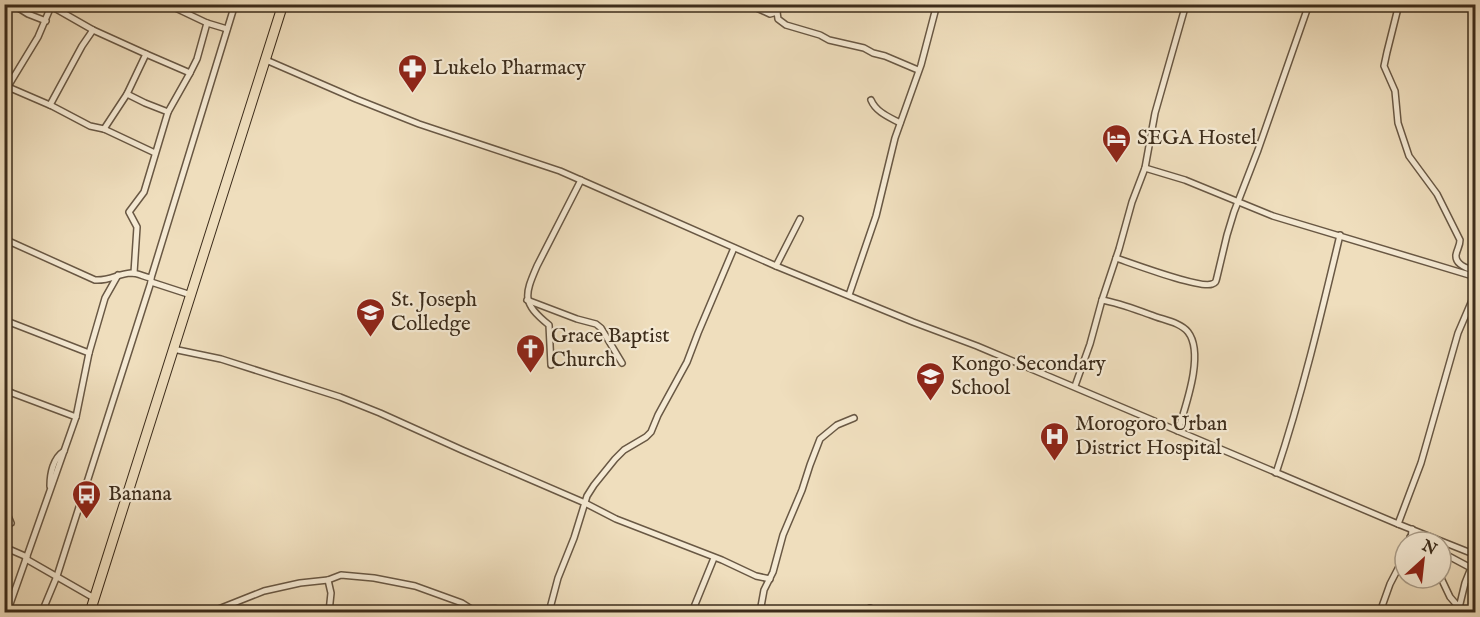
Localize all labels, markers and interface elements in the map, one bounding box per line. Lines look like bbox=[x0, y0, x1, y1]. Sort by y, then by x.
pharmacy icon: Lukelo Pharmacy bbox=[396, 52, 428, 94]
place label: Lukelo Pharmacy bbox=[433, 55, 586, 82]
hotel icon: SEGA Hostel bbox=[1100, 122, 1132, 164]
place label: SEGA Hostel bbox=[1137, 125, 1257, 152]
place label: St. Joseph Colledge bbox=[391, 287, 477, 338]
school or university icon: St. Joseph Colledge bbox=[354, 296, 386, 338]
place label: Grace Baptist Church bbox=[551, 323, 669, 374]
church icon: Grace Baptist Church bbox=[514, 332, 546, 374]
place label: Kongo Secondary School bbox=[951, 351, 1107, 402]
school or university icon: Kongo Secondary School bbox=[914, 360, 946, 402]
place label: Morogoro Urban District Hospital bbox=[1075, 411, 1227, 462]
hospital icon: Morogoro Urban District Hospital bbox=[1038, 420, 1070, 462]
bus stop icon: Banana bbox=[71, 478, 103, 520]
place label: Banana bbox=[108, 481, 172, 508]
north arrow bbox=[1393, 530, 1453, 590]
text: N bbox=[1417, 536, 1440, 561]

